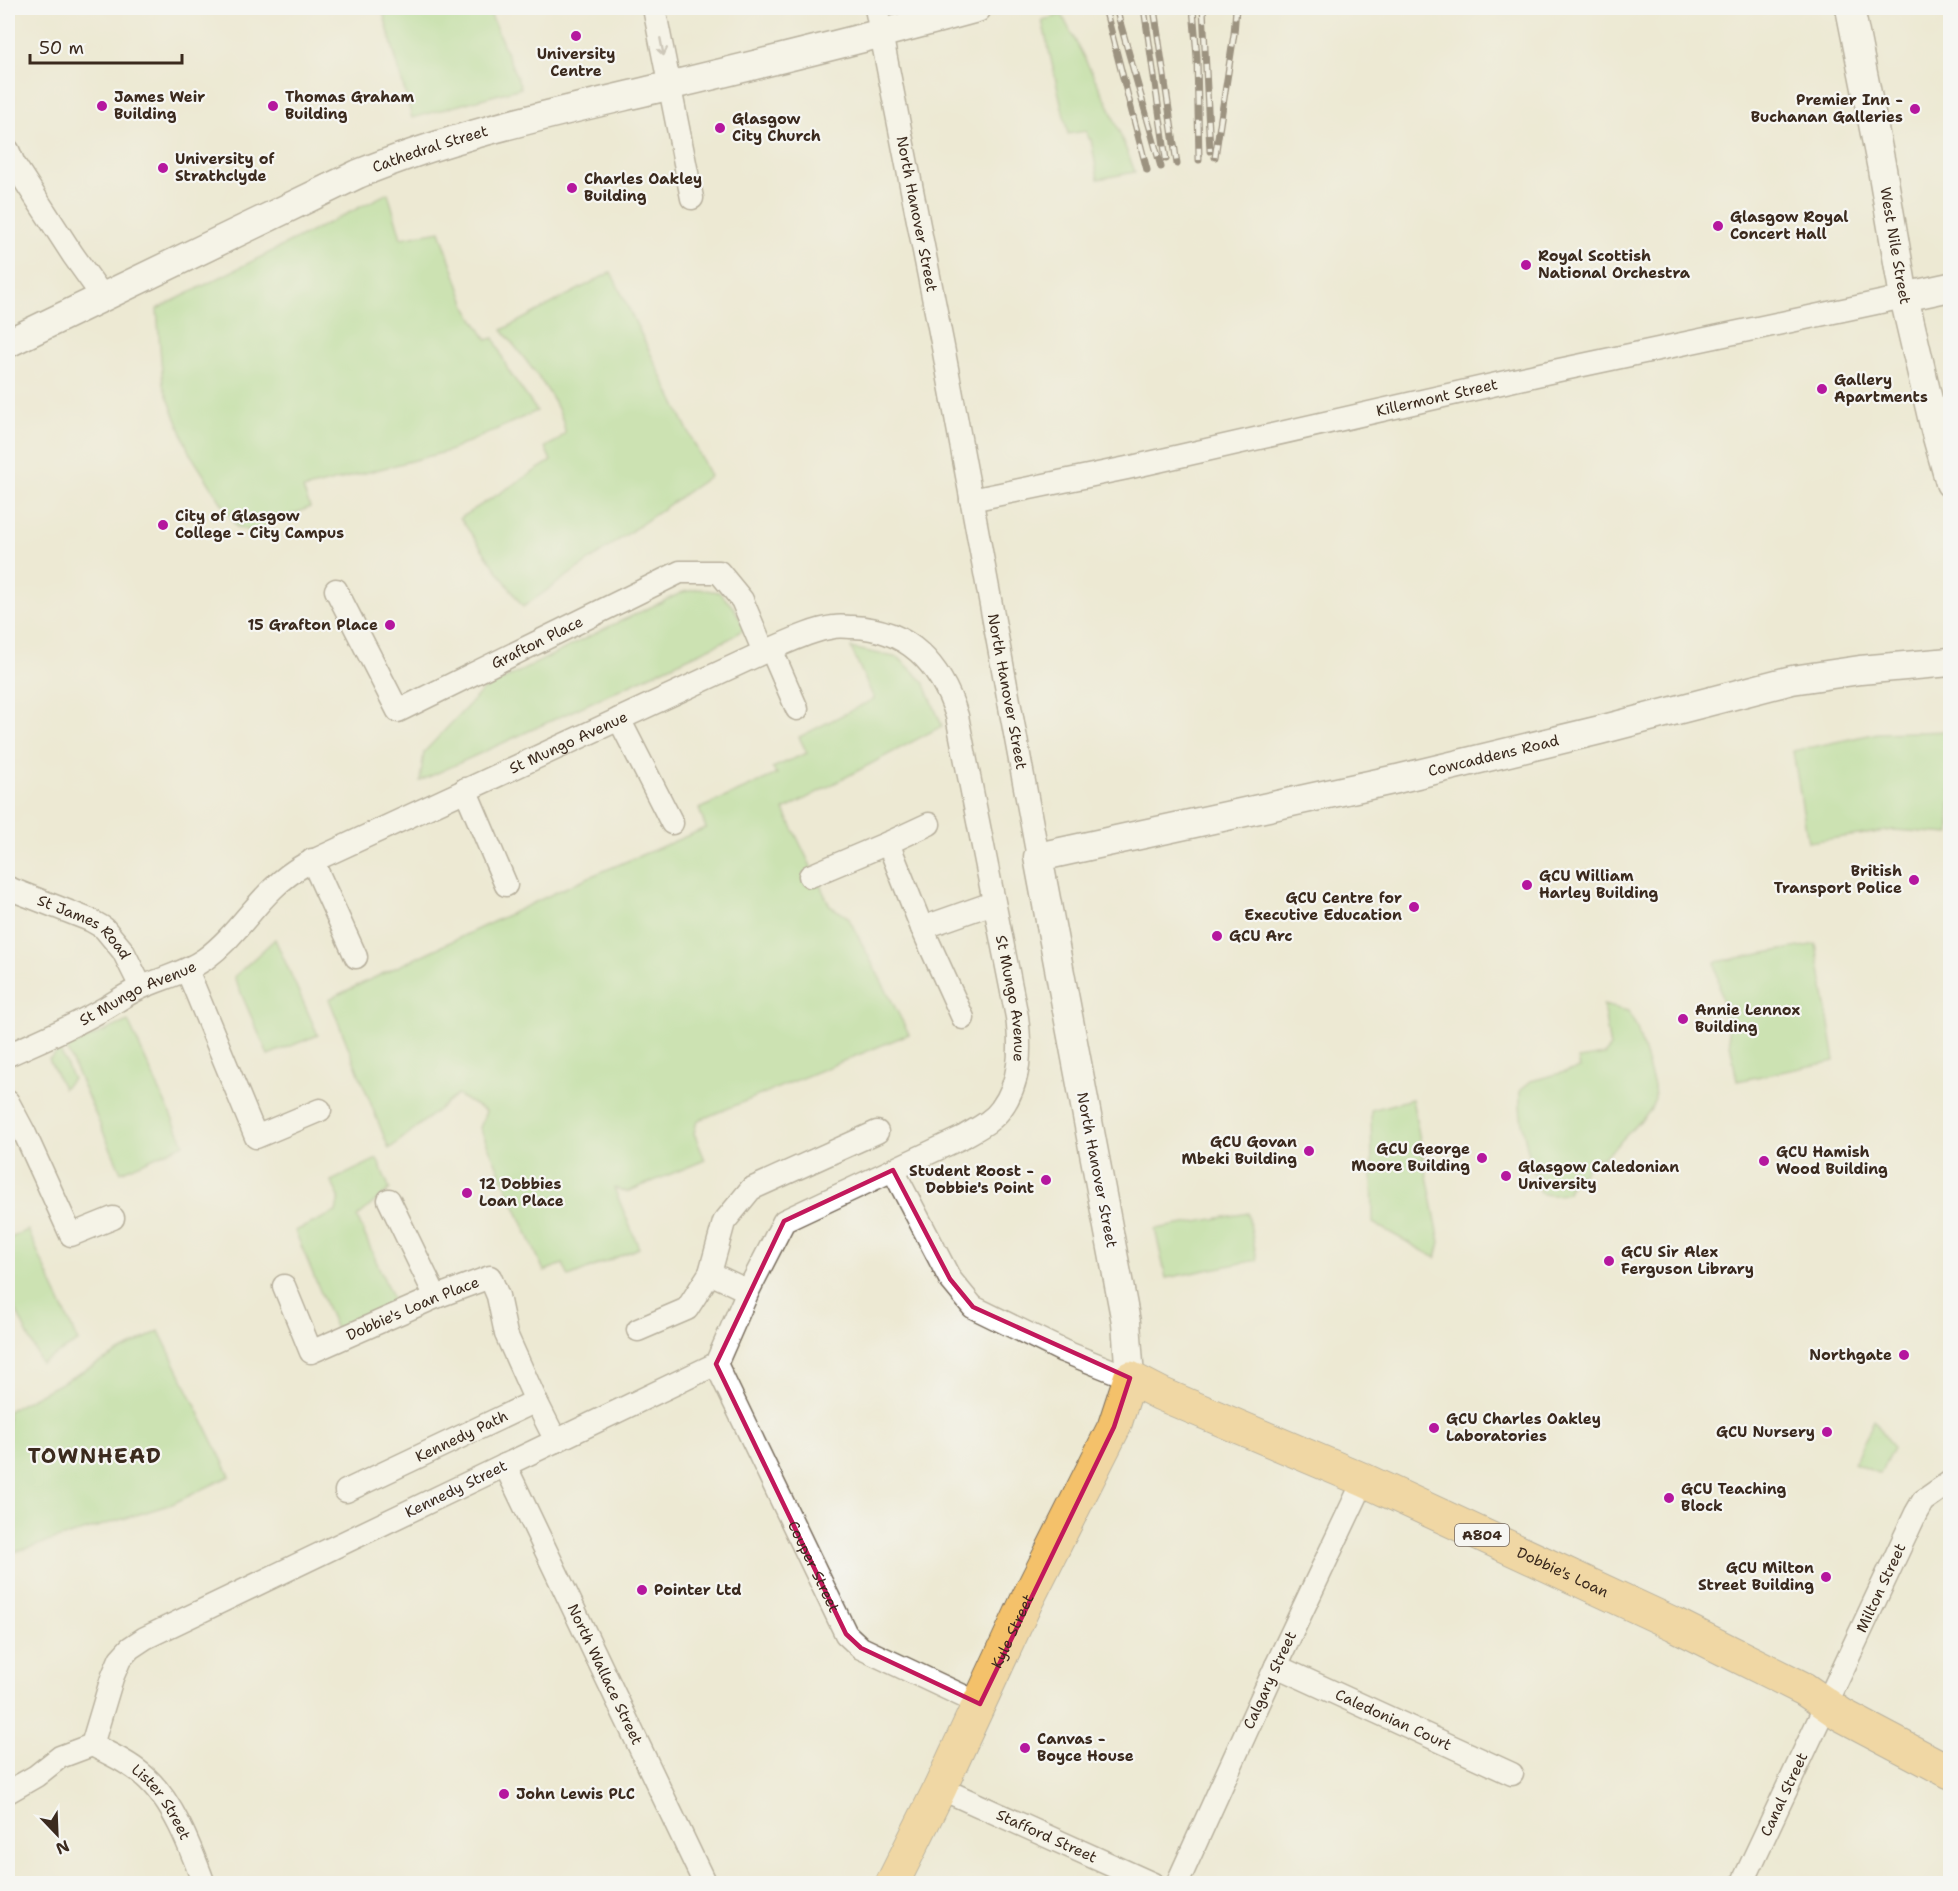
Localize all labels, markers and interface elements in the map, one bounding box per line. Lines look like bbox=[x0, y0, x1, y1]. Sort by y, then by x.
scale bar bbox=[30, 27, 182, 65]
marker: University Centre bbox=[569, 29, 583, 43]
text: 50 m bbox=[39, 36, 84, 60]
one-way arrow bbox=[657, 36, 668, 56]
place label: University Centre bbox=[537, 44, 615, 81]
place label: James Weir Building bbox=[114, 87, 205, 124]
place label: Thomas Graham Building bbox=[285, 87, 415, 124]
place label: Premier Inn - Buchanan Galleries bbox=[1751, 90, 1903, 127]
marker: James Weir Building bbox=[95, 99, 109, 113]
marker: Thomas Graham Building bbox=[266, 99, 280, 113]
marker: Premier Inn - Buchanan Galleries bbox=[1908, 102, 1922, 116]
place label: Glasgow City Church bbox=[732, 109, 821, 146]
street label: Cathedral Street bbox=[369, 121, 490, 177]
marker: Glasgow City Church bbox=[713, 121, 727, 135]
street label: North Hanover Street bbox=[892, 134, 942, 294]
place label: University of Strathclyde bbox=[175, 149, 275, 186]
marker: University of Strathclyde bbox=[156, 161, 170, 175]
place label: Charles Oakley Building bbox=[584, 169, 702, 206]
marker: Charles Oakley Building bbox=[565, 181, 579, 195]
street label: West Nile Street bbox=[1875, 186, 1915, 306]
place label: Glasgow Royal Concert Hall bbox=[1730, 207, 1848, 244]
marker: Glasgow Royal Concert Hall bbox=[1711, 219, 1725, 233]
place label: Royal Scottish National Orchestra bbox=[1538, 246, 1691, 283]
marker: Royal Scottish National Orchestra bbox=[1519, 258, 1533, 272]
place label: Gallery Apartments bbox=[1834, 370, 1928, 407]
street label: Killermont Street bbox=[1374, 374, 1500, 421]
marker: Gallery Apartments bbox=[1815, 382, 1829, 396]
place label: City of Glasgow College - City Campus bbox=[175, 506, 344, 543]
marker: City of Glasgow College - City Campus bbox=[156, 518, 170, 532]
street label: Grafton Place bbox=[488, 611, 586, 673]
street label: North Hanover Street bbox=[983, 612, 1031, 771]
place label: 15 Grafton Place bbox=[247, 615, 378, 635]
marker: 15 Grafton Place bbox=[383, 618, 397, 632]
street label: St Mungo Avenue bbox=[506, 707, 631, 779]
street label: Cowcaddens Road bbox=[1426, 730, 1561, 781]
place label: British Transport Police bbox=[1774, 861, 1902, 898]
place label: GCU William Harley Building bbox=[1539, 866, 1659, 903]
marker: British Transport Police bbox=[1907, 873, 1921, 887]
marker: GCU William Harley Building bbox=[1520, 878, 1534, 892]
place label: GCU Centre for Executive Education bbox=[1244, 888, 1402, 925]
street label: St James Road bbox=[34, 890, 136, 963]
marker: GCU Centre for Executive Education bbox=[1407, 900, 1421, 914]
place label: GCU Arc bbox=[1229, 926, 1292, 946]
marker: GCU Arc bbox=[1210, 929, 1224, 943]
street label: St Mungo Avenue bbox=[991, 933, 1029, 1062]
street label: St Mungo Avenue bbox=[76, 956, 200, 1030]
place label: Annie Lennox Building bbox=[1695, 1000, 1800, 1037]
marker: Annie Lennox Building bbox=[1676, 1012, 1690, 1026]
street label: North Hanover Street bbox=[1072, 1091, 1122, 1249]
place label: GCU Govan Mbeki Building bbox=[1181, 1132, 1297, 1169]
place label: GCU George Moore Building bbox=[1351, 1139, 1470, 1176]
place label: GCU Hamish Wood Building bbox=[1776, 1142, 1888, 1179]
marker: GCU Govan Mbeki Building bbox=[1302, 1144, 1316, 1158]
marker: GCU George Moore Building bbox=[1475, 1151, 1489, 1165]
marker: GCU Hamish Wood Building bbox=[1757, 1154, 1771, 1168]
place label: Glasgow Caledonian University bbox=[1518, 1157, 1679, 1194]
place label: Student Roost - Dobbie's Point bbox=[909, 1161, 1034, 1198]
marker: Glasgow Caledonian University bbox=[1499, 1169, 1513, 1183]
marker: Student Roost - Dobbie's Point bbox=[1039, 1173, 1053, 1187]
place label: 12 Dobbies Loan Place bbox=[479, 1174, 564, 1211]
marker: 12 Dobbies Loan Place bbox=[460, 1186, 474, 1200]
place label: GCU Sir Alex Ferguson Library bbox=[1621, 1242, 1754, 1279]
marker: GCU Sir Alex Ferguson Library bbox=[1602, 1254, 1616, 1268]
street label: Dobbie's Loan Place bbox=[343, 1272, 482, 1345]
place label: Northgate bbox=[1809, 1345, 1892, 1365]
marker: Northgate bbox=[1897, 1348, 1911, 1362]
street label: Kennedy Path bbox=[412, 1406, 511, 1467]
place label: GCU Charles Oakley Laboratories bbox=[1446, 1409, 1601, 1446]
marker: GCU Charles Oakley Laboratories bbox=[1427, 1421, 1441, 1435]
place label: GCU Nursery bbox=[1716, 1422, 1815, 1442]
marker: GCU Nursery bbox=[1820, 1425, 1834, 1439]
district label: TOWNHEAD bbox=[28, 1442, 162, 1470]
street label: Kennedy Street bbox=[402, 1456, 510, 1522]
place label: GCU Teaching Block bbox=[1681, 1479, 1787, 1516]
marker: GCU Teaching Block bbox=[1662, 1491, 1676, 1505]
street label: Couper Street bbox=[783, 1518, 844, 1616]
road number: A804 bbox=[1455, 1524, 1509, 1546]
street label: Milton Street bbox=[1851, 1540, 1910, 1636]
street label: Dobbie's Loan bbox=[1514, 1542, 1612, 1602]
place label: GCU Milton Street Building bbox=[1698, 1558, 1814, 1595]
marker: GCU Milton Street Building bbox=[1819, 1570, 1833, 1584]
place label: Pointer Ltd bbox=[654, 1580, 741, 1600]
marker: Pointer Ltd bbox=[635, 1583, 649, 1597]
street label: Kyle Street bbox=[987, 1591, 1038, 1672]
street label: North Wallace Street bbox=[563, 1601, 647, 1748]
street label: Calgary Street bbox=[1239, 1628, 1301, 1732]
street label: Caledonian Court bbox=[1332, 1684, 1455, 1755]
place label: Canvas - Boyce House bbox=[1037, 1729, 1134, 1766]
marker: Canvas - Boyce House bbox=[1018, 1741, 1032, 1755]
street label: Canal Street bbox=[1756, 1749, 1812, 1840]
street label: Lister Street bbox=[127, 1759, 195, 1843]
place label: John Lewis PLC bbox=[516, 1784, 635, 1804]
marker: John Lewis PLC bbox=[497, 1787, 511, 1801]
north arrow bbox=[27, 1804, 87, 1864]
street label: Stafford Street bbox=[993, 1805, 1100, 1867]
text: N bbox=[53, 1835, 73, 1859]

